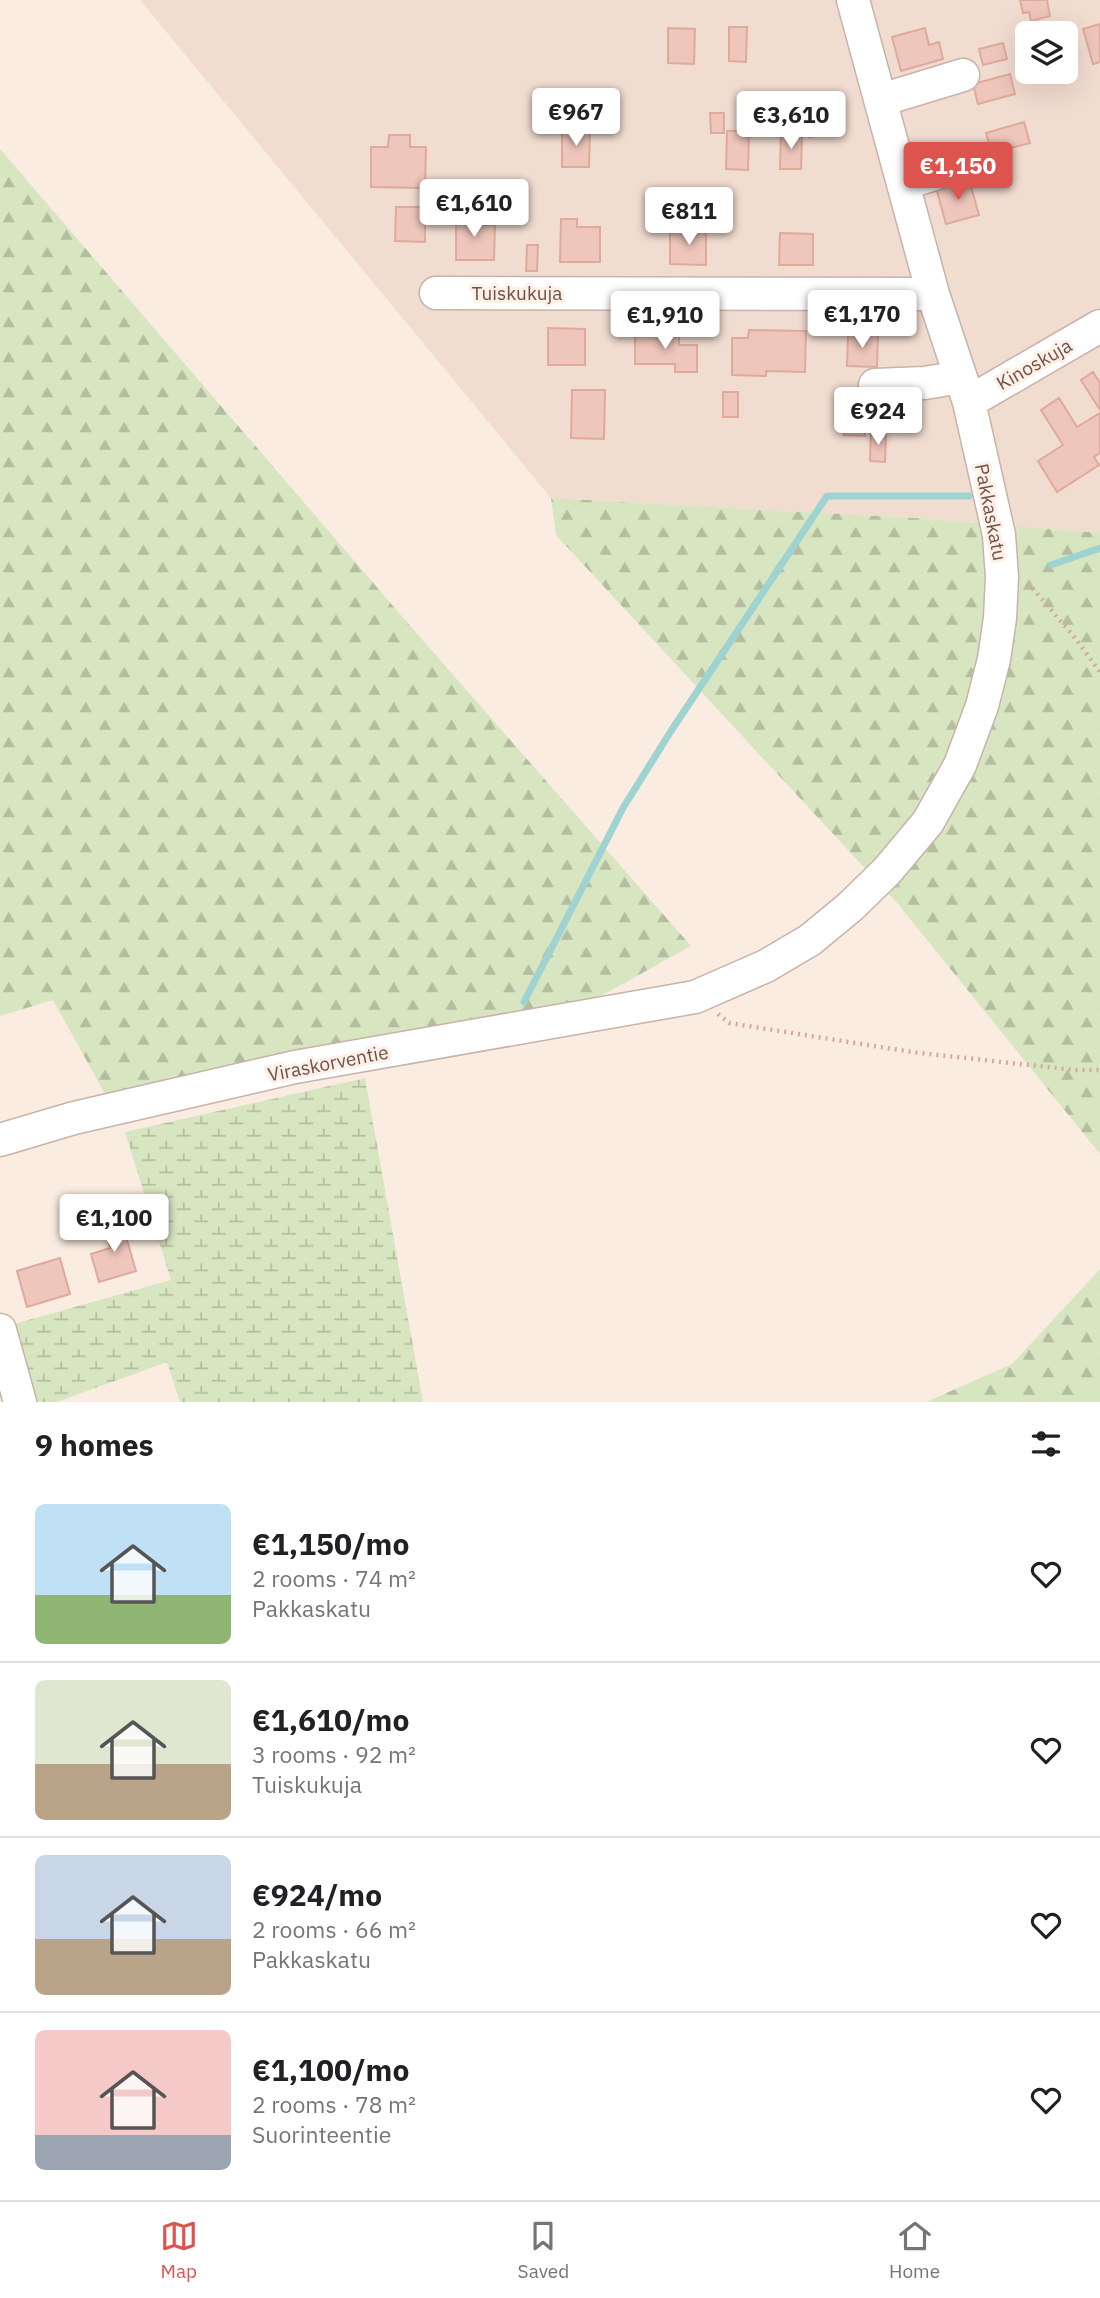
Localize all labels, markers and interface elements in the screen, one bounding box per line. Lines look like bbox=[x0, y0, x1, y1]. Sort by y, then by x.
map controls bbox=[1015, 21, 1078, 84]
button: layers bbox=[1015, 21, 1078, 84]
pin: €967 bbox=[535, 88, 617, 148]
pin: €3,610 bbox=[734, 92, 848, 151]
text: €967 bbox=[548, 96, 604, 126]
text: €3,610 bbox=[753, 99, 829, 129]
pin: €1,150 bbox=[901, 142, 1015, 202]
text: €1,150 bbox=[920, 150, 996, 180]
pin: €1,610 bbox=[417, 180, 531, 239]
text: €1,610 bbox=[436, 187, 512, 217]
pin: €811 bbox=[648, 188, 730, 247]
text: €811 bbox=[661, 195, 717, 225]
street label: Tuiskukuja bbox=[472, 281, 562, 305]
pin: €1,170 bbox=[805, 290, 919, 350]
pin: €1,910 bbox=[608, 292, 722, 351]
text: €1,170 bbox=[824, 298, 900, 328]
text: €1,910 bbox=[627, 299, 703, 329]
street label: Kinoskuja bbox=[992, 333, 1076, 395]
pin: €924 bbox=[837, 388, 919, 447]
text: €924 bbox=[850, 395, 906, 425]
street label: Pakkaskatu bbox=[970, 461, 1012, 563]
street label: Viraskorventie bbox=[266, 1040, 390, 1086]
pin: €1,100 bbox=[57, 1194, 171, 1254]
text: €1,100 bbox=[76, 1202, 152, 1232]
text: 9 homes bbox=[35, 1425, 154, 1464]
icon: filters bbox=[1027, 1425, 1065, 1463]
text: €1,150/mo bbox=[252, 1524, 409, 1563]
icon: home bbox=[91, 1532, 175, 1616]
icon: heart bbox=[1027, 1555, 1065, 1593]
text: 2 rooms · 74 m² bbox=[252, 1563, 416, 1593]
text: Pakkaskatu bbox=[252, 1593, 371, 1623]
text: €1,610/mo bbox=[252, 1700, 409, 1739]
icon: home bbox=[91, 1708, 175, 1792]
icon: heart bbox=[1027, 1731, 1065, 1769]
text: 3 rooms · 92 m² bbox=[252, 1739, 416, 1769]
text: Tuiskukuja bbox=[252, 1769, 362, 1799]
text: €924/mo bbox=[252, 1875, 382, 1914]
icon: home bbox=[91, 1883, 175, 1967]
icon: heart bbox=[1027, 1906, 1065, 1944]
text: 2 rooms · 66 m² bbox=[252, 1914, 416, 1944]
text: Pakkaskatu bbox=[252, 1944, 371, 1974]
text: €1,100/mo bbox=[252, 2050, 409, 2089]
icon: home bbox=[91, 2058, 175, 2142]
icon: heart bbox=[1027, 2081, 1065, 2119]
text: 2 rooms · 78 m² bbox=[252, 2089, 416, 2119]
text: Suorinteentie bbox=[252, 2119, 391, 2149]
tab: Map bbox=[160, 2217, 198, 2283]
tab: Saved bbox=[518, 2217, 569, 2283]
tab: Home bbox=[889, 2217, 940, 2283]

